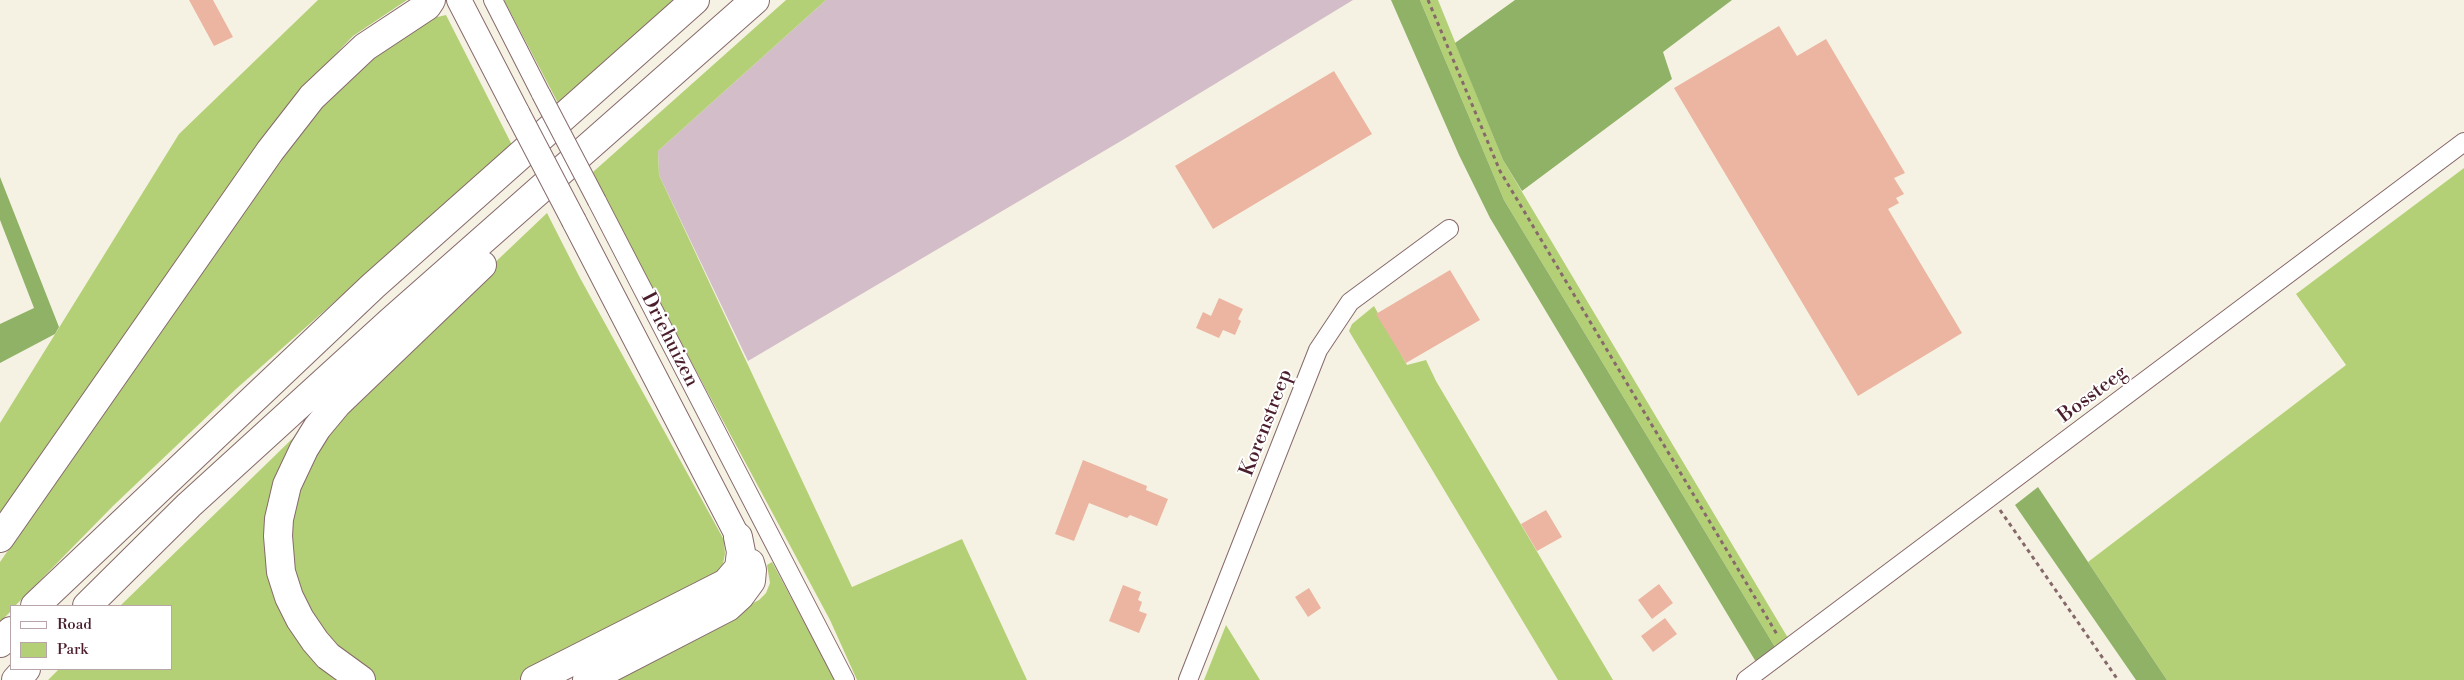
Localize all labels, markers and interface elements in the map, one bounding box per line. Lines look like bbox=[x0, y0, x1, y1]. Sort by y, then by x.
street label: Driehuizen bbox=[635, 289, 703, 391]
street label: Bossteeg bbox=[2054, 361, 2132, 429]
street label: Korenstreep bbox=[1236, 366, 1298, 480]
legend bbox=[10, 605, 172, 670]
text: Road bbox=[57, 615, 92, 634]
text: Park bbox=[57, 640, 88, 659]

